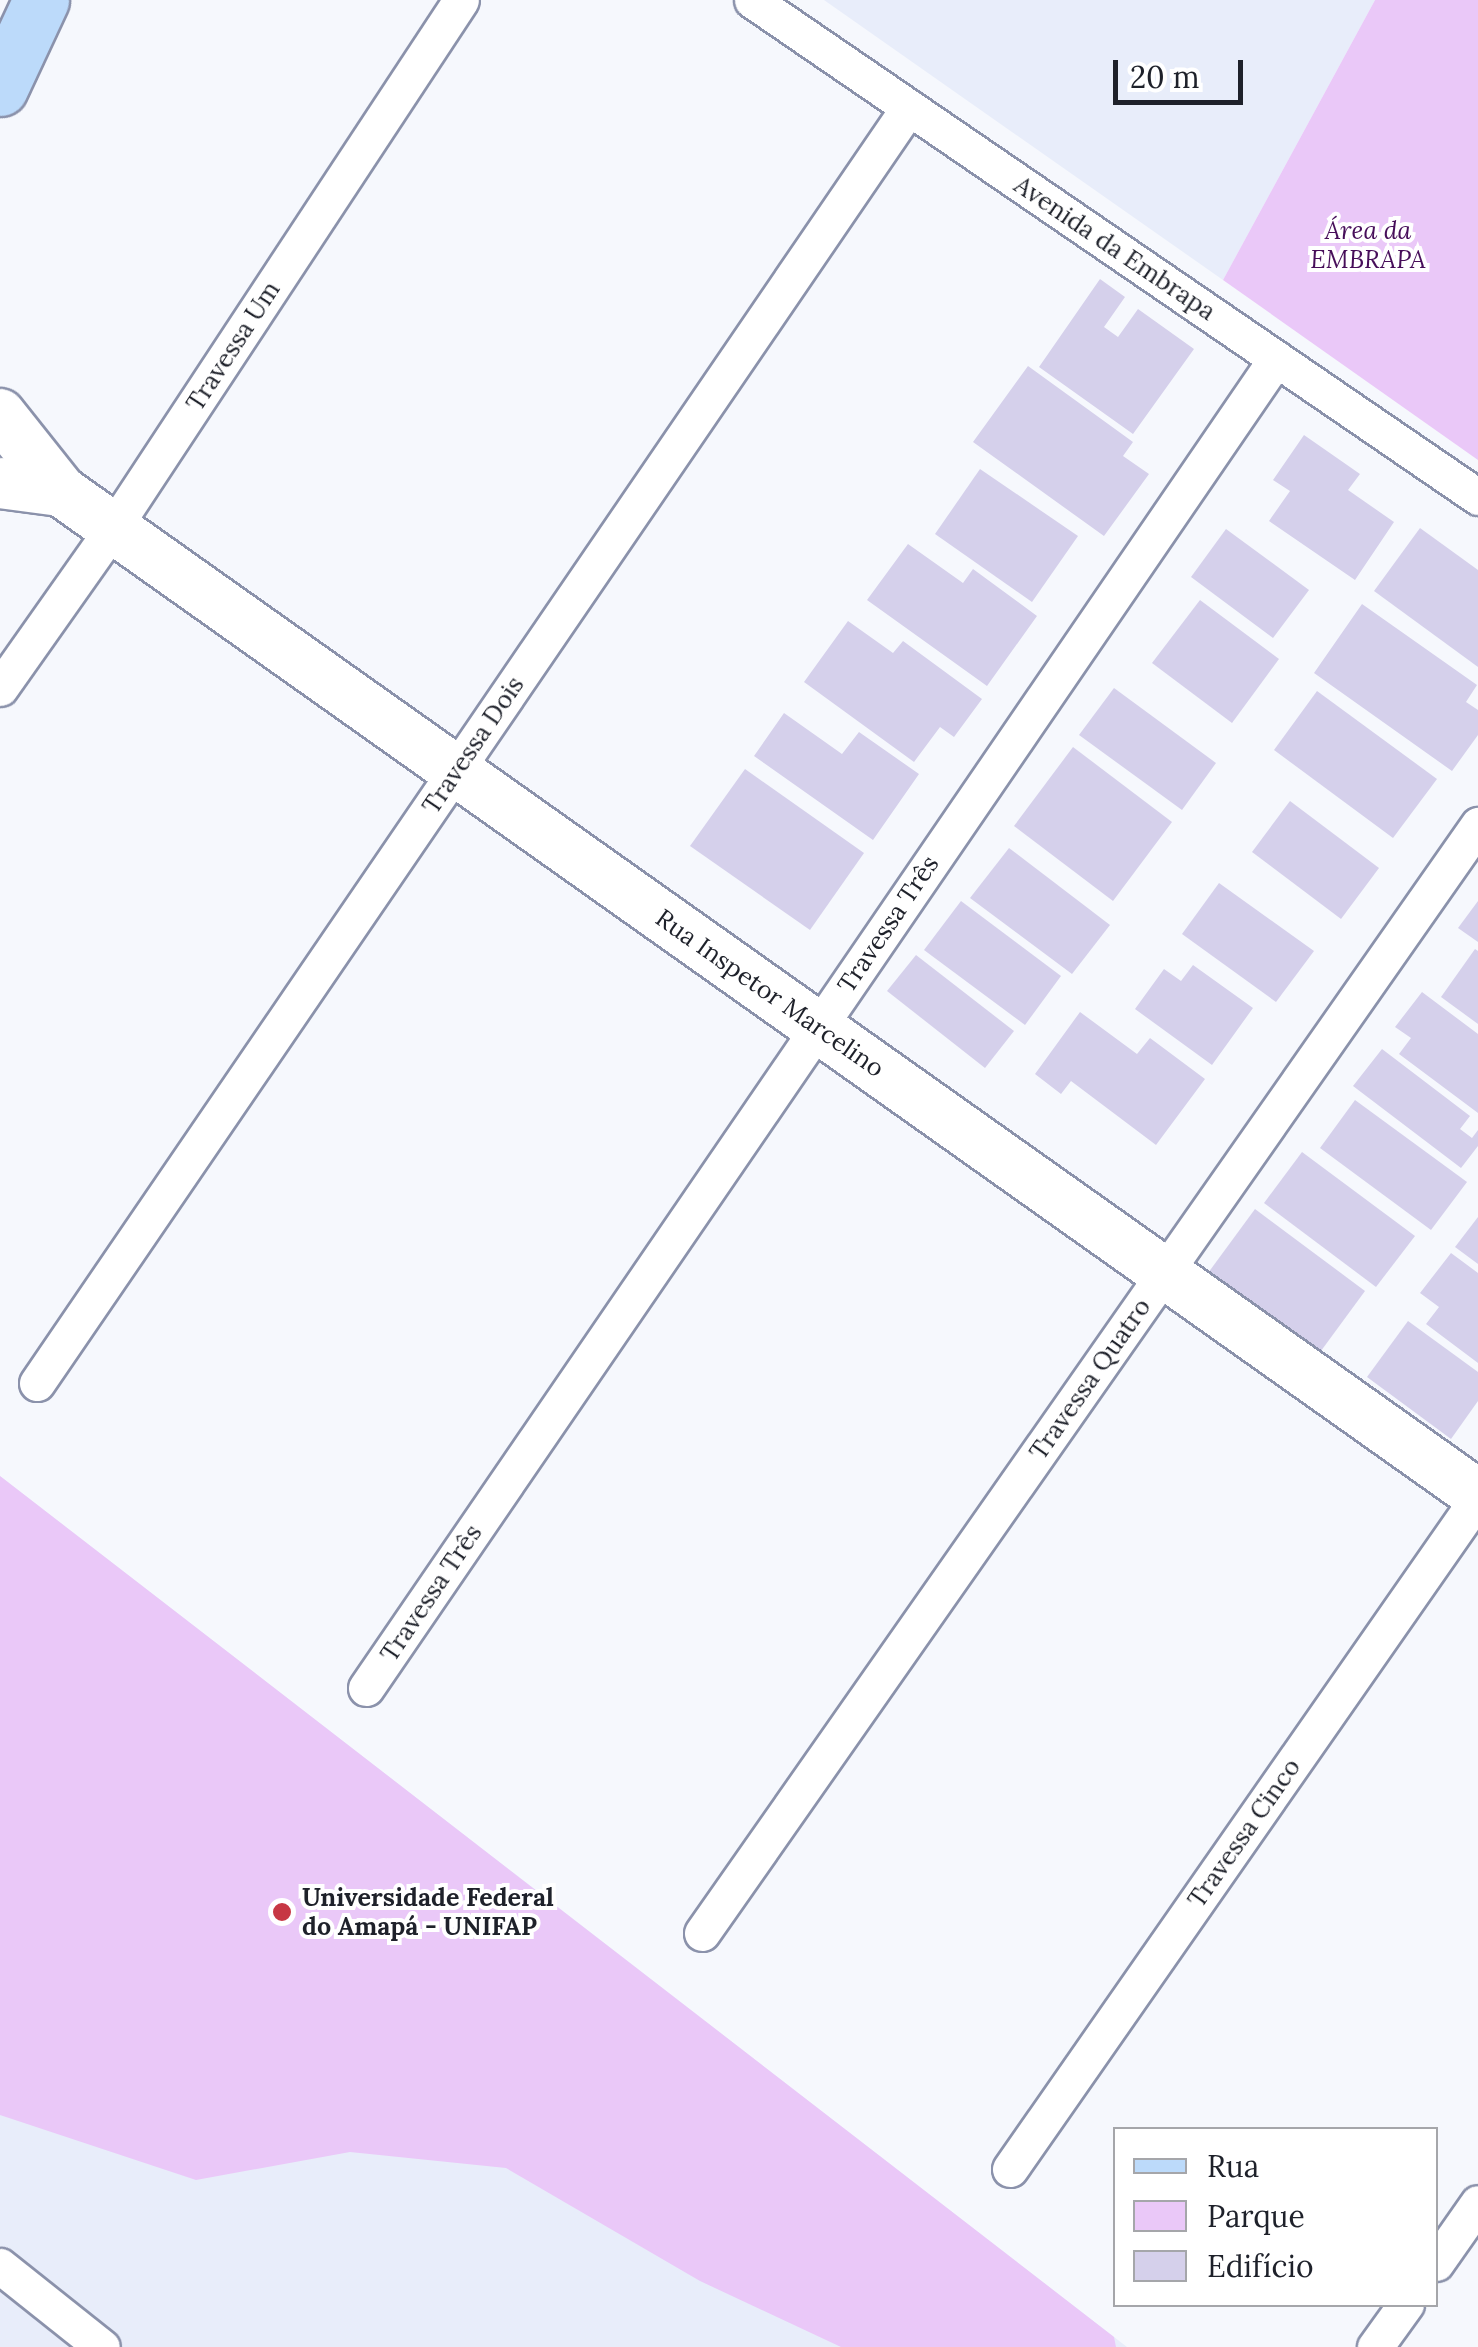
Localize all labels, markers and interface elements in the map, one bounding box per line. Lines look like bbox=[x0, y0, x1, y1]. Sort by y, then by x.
scale bar bbox=[1118, 40, 1248, 102]
text: 20 m bbox=[1130, 58, 1199, 96]
street label: Avenida da Embrapa bbox=[1009, 170, 1221, 326]
park label: Área da EMBRAPA bbox=[1310, 216, 1426, 275]
street label: Travessa Um bbox=[180, 275, 286, 417]
street label: Travessa Dois bbox=[416, 671, 530, 819]
street label: Travessa Três bbox=[831, 850, 945, 998]
street label: Rua Inspetor Marcelino bbox=[650, 903, 890, 1083]
street label: Travessa Quatro bbox=[1023, 1293, 1157, 1465]
street label: Travessa Três bbox=[374, 1519, 488, 1667]
street label: Travessa Cinco bbox=[1182, 1753, 1306, 1913]
place label: Universidade Federal do Amapá - UNIFAP bbox=[302, 1883, 554, 1942]
marker: Universidade Federal do Amapá - UNIFAP bbox=[271, 1901, 293, 1923]
legend bbox=[1113, 2127, 1438, 2307]
text: Rua bbox=[1207, 2147, 1259, 2185]
text: Parque bbox=[1207, 2197, 1305, 2235]
text: Edifício bbox=[1207, 2247, 1313, 2285]

